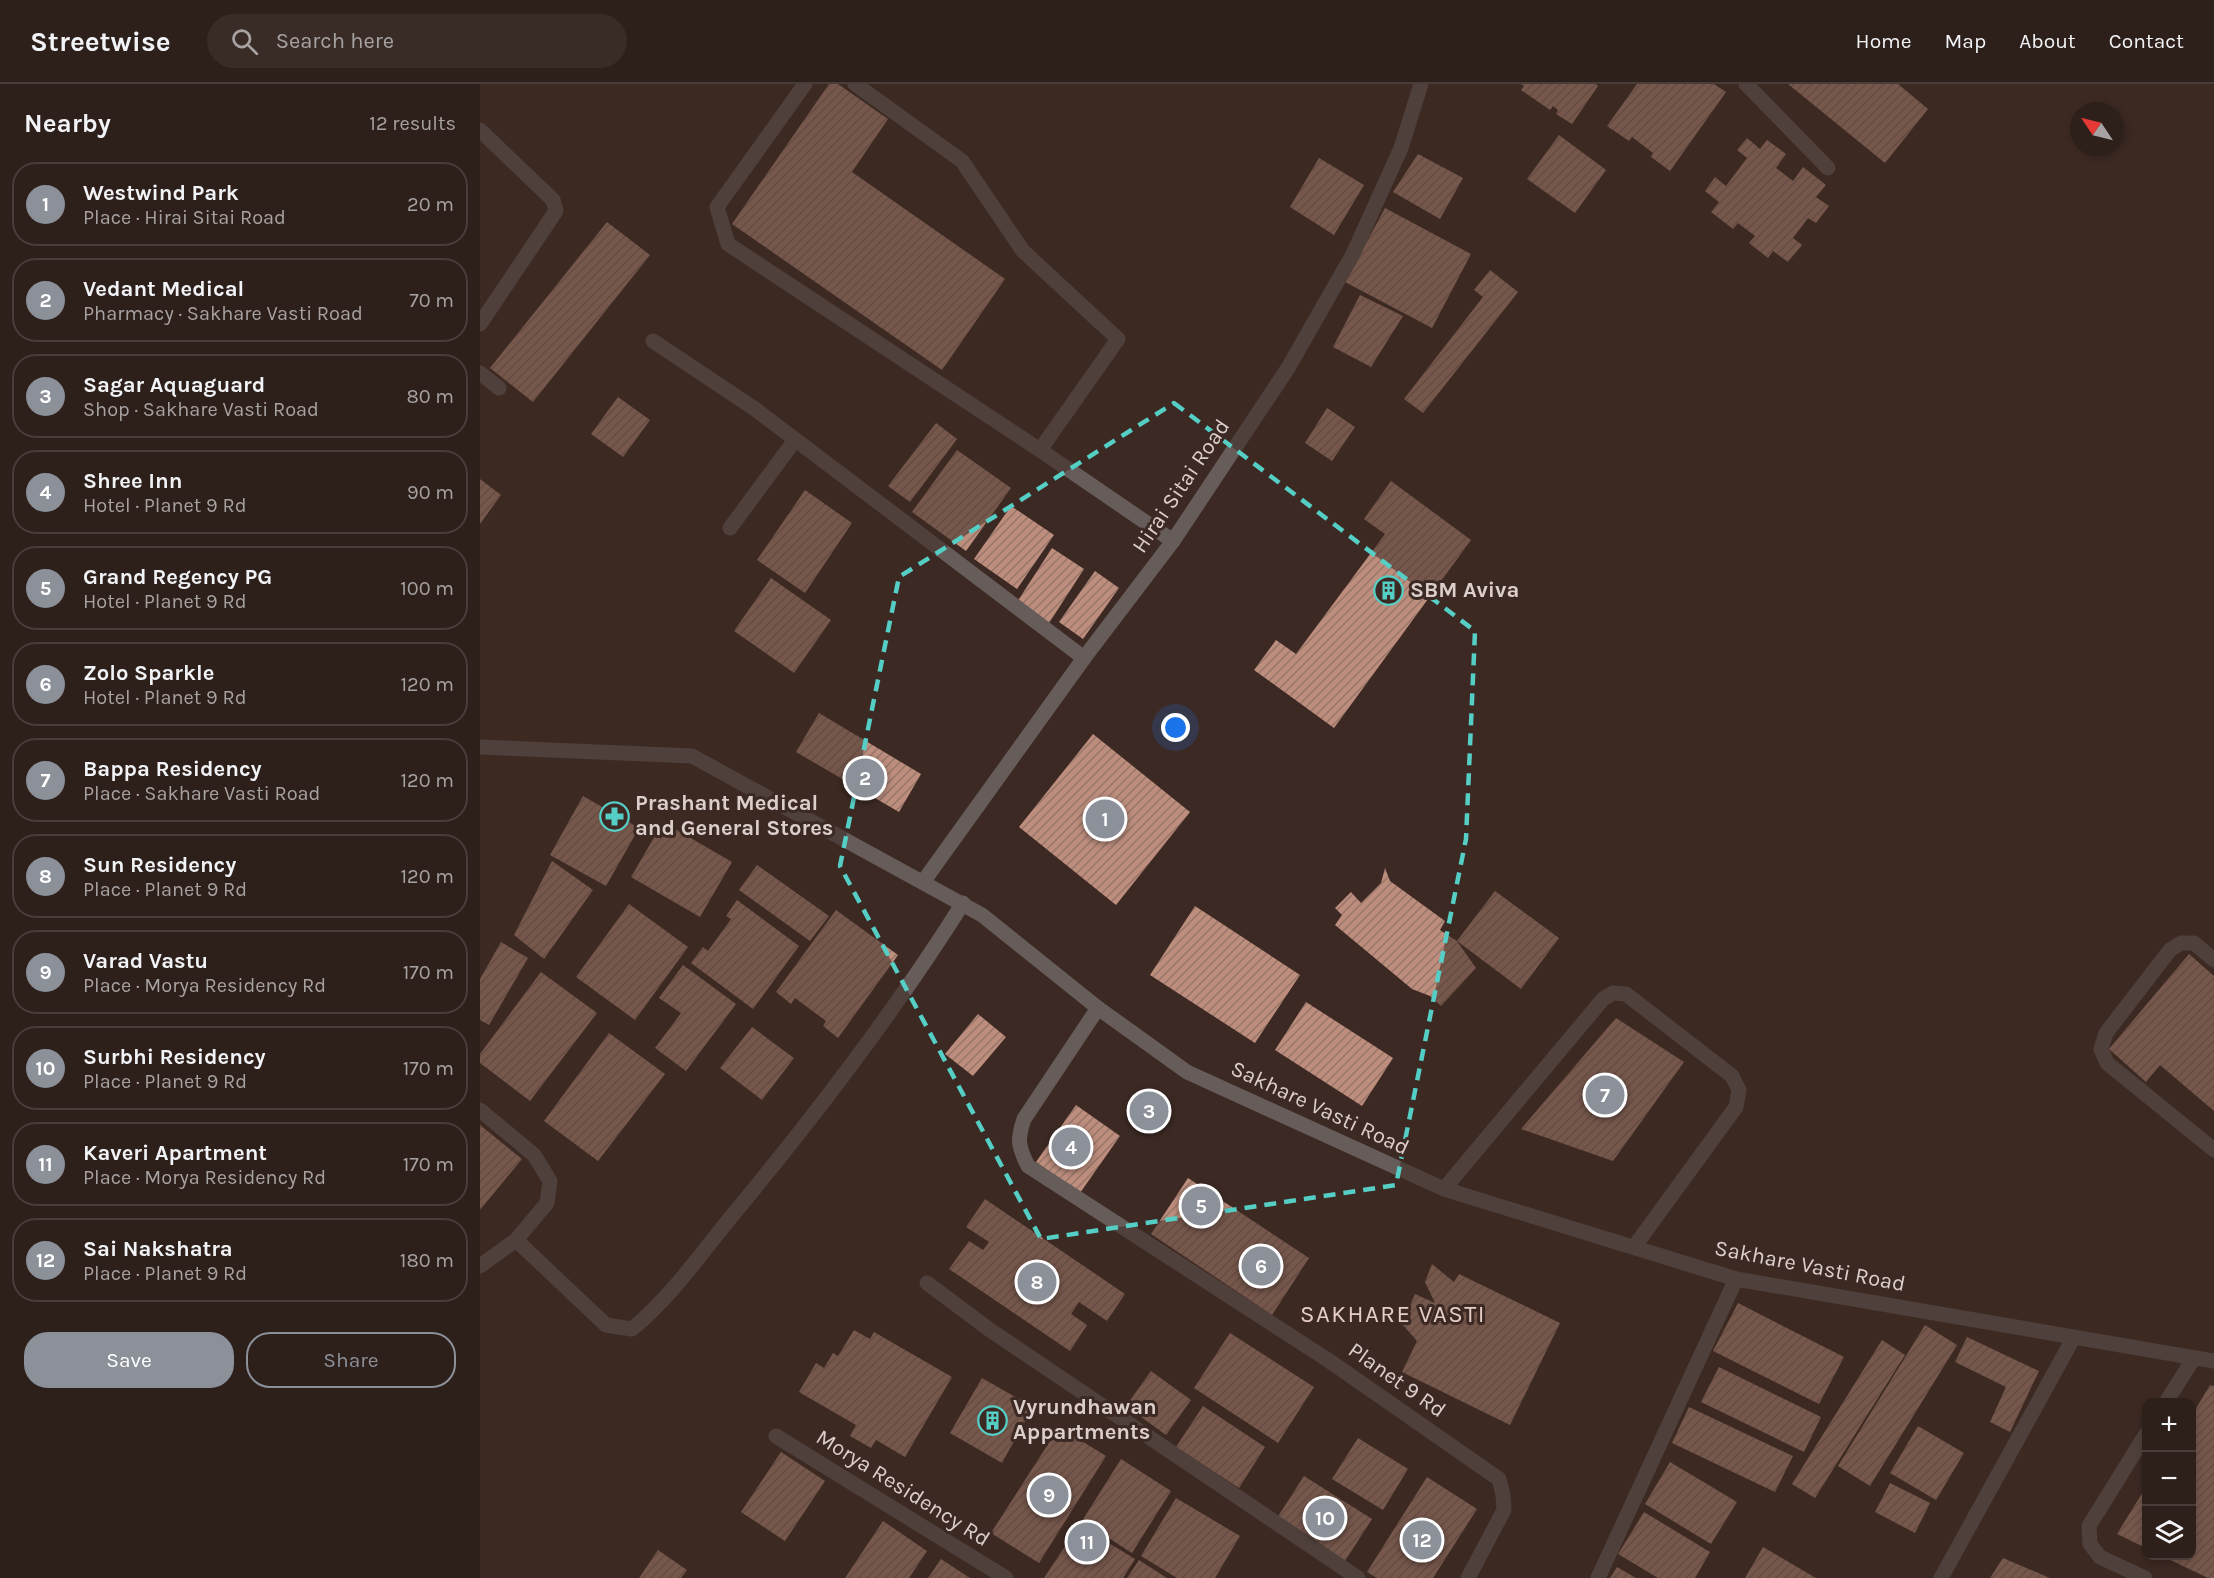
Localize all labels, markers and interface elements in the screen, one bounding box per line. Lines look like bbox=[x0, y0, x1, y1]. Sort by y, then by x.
search box bbox=[207, 14, 627, 68]
text: Streetwise bbox=[30, 25, 171, 58]
icon: search bbox=[228, 25, 261, 58]
text: Search here bbox=[276, 28, 394, 54]
text: Home bbox=[1856, 29, 1912, 53]
text: Map bbox=[1945, 29, 1986, 53]
text: About bbox=[2019, 29, 2076, 53]
text: Contact bbox=[2109, 29, 2184, 53]
north arrow bbox=[2070, 102, 2124, 156]
text: Nearby bbox=[24, 108, 111, 139]
text: 12 results bbox=[369, 112, 456, 135]
text: Westwind Park bbox=[83, 180, 239, 206]
text: 1 bbox=[42, 193, 49, 216]
text: 20 m bbox=[407, 193, 454, 216]
text: Place · Hirai Sitai Road bbox=[83, 206, 286, 229]
text: Vedant Medical bbox=[83, 276, 244, 302]
text: 2 bbox=[39, 289, 52, 312]
text: 70 m bbox=[409, 289, 454, 312]
text: Pharmacy · Sakhare Vasti Road bbox=[83, 302, 363, 325]
text: Sagar Aquaguard bbox=[83, 372, 265, 398]
text: 3 bbox=[39, 385, 52, 408]
text: 80 m bbox=[406, 385, 454, 408]
text: Shop · Sakhare Vasti Road bbox=[83, 398, 319, 421]
street label: Hirai Sitai Road bbox=[1127, 414, 1235, 558]
text: Shree Inn bbox=[83, 468, 182, 494]
text: 4 bbox=[40, 481, 51, 504]
text: 90 m bbox=[407, 481, 454, 504]
text: Hotel · Planet 9 Rd bbox=[83, 494, 247, 517]
text: Grand Regency PG bbox=[83, 564, 272, 590]
building icon: SBM Aviva bbox=[1373, 574, 1405, 606]
text: 5 bbox=[40, 577, 51, 600]
text: 100 m bbox=[400, 577, 454, 600]
place label: SBM Aviva bbox=[1410, 577, 1519, 603]
text: Hotel · Planet 9 Rd bbox=[83, 590, 247, 613]
text: Zolo Sparkle bbox=[83, 660, 214, 686]
text: 6 bbox=[39, 673, 52, 696]
text: 120 m bbox=[400, 673, 454, 696]
text: Hotel · Planet 9 Rd bbox=[83, 686, 247, 709]
your location bbox=[1161, 713, 1190, 742]
text: Bappa Residency bbox=[83, 756, 262, 782]
pin: 2 bbox=[846, 756, 884, 800]
text: 7 bbox=[41, 769, 50, 792]
text: 120 m bbox=[400, 769, 454, 792]
text: Place · Sakhare Vasti Road bbox=[83, 782, 320, 805]
place label: Prashant Medical and General Stores bbox=[635, 790, 833, 841]
pin: 1 bbox=[1086, 796, 1124, 842]
pharmacy icon: Prashant Medical and General Stores bbox=[598, 800, 630, 832]
text: Sun Residency bbox=[83, 852, 236, 878]
text: 8 bbox=[39, 865, 52, 888]
text: 120 m bbox=[400, 865, 454, 888]
text: Place · Planet 9 Rd bbox=[83, 878, 247, 901]
text: Varad Vastu bbox=[83, 948, 208, 974]
text: 9 bbox=[39, 961, 52, 984]
text: 170 m bbox=[403, 961, 454, 984]
text: Place · Morya Residency Rd bbox=[83, 974, 326, 997]
text: Surbhi Residency bbox=[83, 1044, 266, 1070]
street label: Sakhare Vasti Road bbox=[1227, 1055, 1413, 1161]
text: 10 bbox=[36, 1057, 55, 1080]
text: 170 m bbox=[403, 1057, 454, 1080]
text: Place · Planet 9 Rd bbox=[83, 1070, 247, 1093]
pin: 7 bbox=[1586, 1072, 1624, 1118]
pin: 3 bbox=[1130, 1088, 1168, 1134]
pin: 4 bbox=[1052, 1124, 1090, 1170]
text: Kaveri Apartment bbox=[83, 1140, 267, 1166]
text: 11 bbox=[38, 1153, 53, 1176]
text: 170 m bbox=[403, 1153, 454, 1176]
text: Place · Morya Residency Rd bbox=[83, 1166, 326, 1189]
pin: 5 bbox=[1182, 1184, 1220, 1228]
street label: Sakhare Vasti Road bbox=[1712, 1235, 1908, 1297]
text: Sai Nakshatra bbox=[83, 1236, 233, 1262]
pin: 6 bbox=[1242, 1244, 1280, 1288]
text: 12 bbox=[36, 1249, 55, 1272]
text: 180 m bbox=[400, 1249, 454, 1272]
pin: 8 bbox=[1018, 1260, 1056, 1304]
text: Place · Planet 9 Rd bbox=[83, 1262, 247, 1285]
district label: SAKHARE VASTI bbox=[1300, 1300, 1486, 1328]
button: Save bbox=[24, 1332, 234, 1388]
button: Share bbox=[246, 1332, 456, 1388]
street label: Planet 9 Rd bbox=[1343, 1337, 1451, 1423]
place label: Vyrundhawan Appartments bbox=[1013, 1394, 1157, 1445]
map controls bbox=[2142, 1398, 2196, 1560]
button: + bbox=[2142, 1398, 2196, 1452]
building icon: Vyrundhawan Appartments bbox=[976, 1404, 1008, 1436]
street label: Morya Residency Rd bbox=[811, 1424, 995, 1552]
button: − bbox=[2142, 1452, 2196, 1506]
pin: 9 bbox=[1030, 1472, 1068, 1518]
pin: 10 bbox=[1306, 1496, 1344, 1540]
button: layers bbox=[2142, 1506, 2196, 1560]
pin: 12 bbox=[1402, 1518, 1442, 1562]
pin: 11 bbox=[1068, 1520, 1106, 1564]

